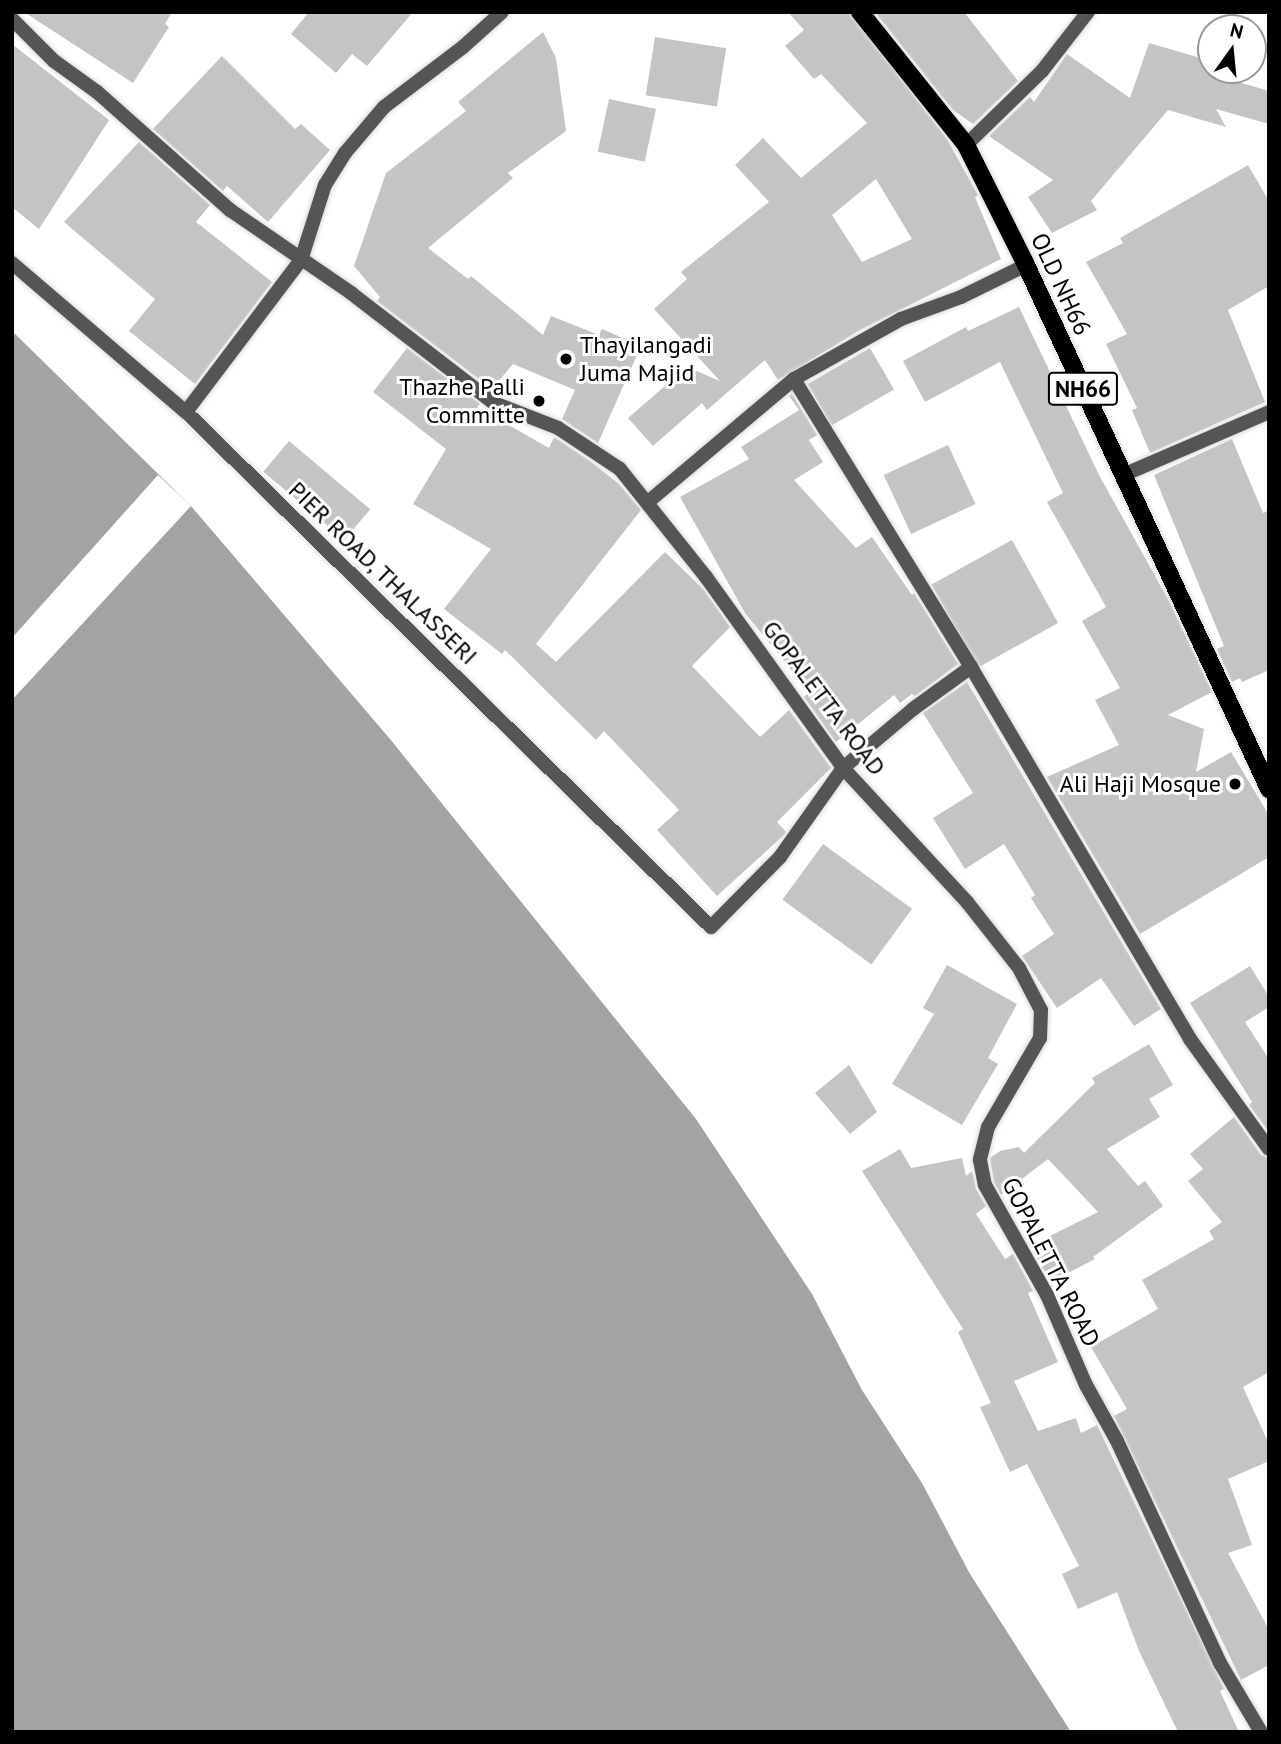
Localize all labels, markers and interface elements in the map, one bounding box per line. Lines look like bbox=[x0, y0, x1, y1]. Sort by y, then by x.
north arrow bbox=[1197, 14, 1267, 84]
text: N bbox=[1228, 17, 1246, 44]
street label: OLD NH66 bbox=[1025, 228, 1097, 340]
place label: Thayilangadi Juma Majid bbox=[580, 331, 712, 387]
marker: Thayilangadi Juma Majid bbox=[558, 351, 574, 367]
road number: NH66 bbox=[1046, 370, 1120, 408]
place label: Thazhe Palli Committe bbox=[399, 373, 525, 429]
marker: Thazhe Palli Committe bbox=[531, 393, 547, 409]
street label: PIER ROAD, THALASSERI bbox=[282, 475, 484, 671]
street label: GOPALETTA ROAD bbox=[756, 615, 892, 781]
place label: Ali Haji Mosque bbox=[1060, 770, 1221, 798]
marker: Ali Haji Mosque bbox=[1227, 776, 1243, 792]
street label: GOPALETTA ROAD bbox=[996, 1172, 1106, 1352]

